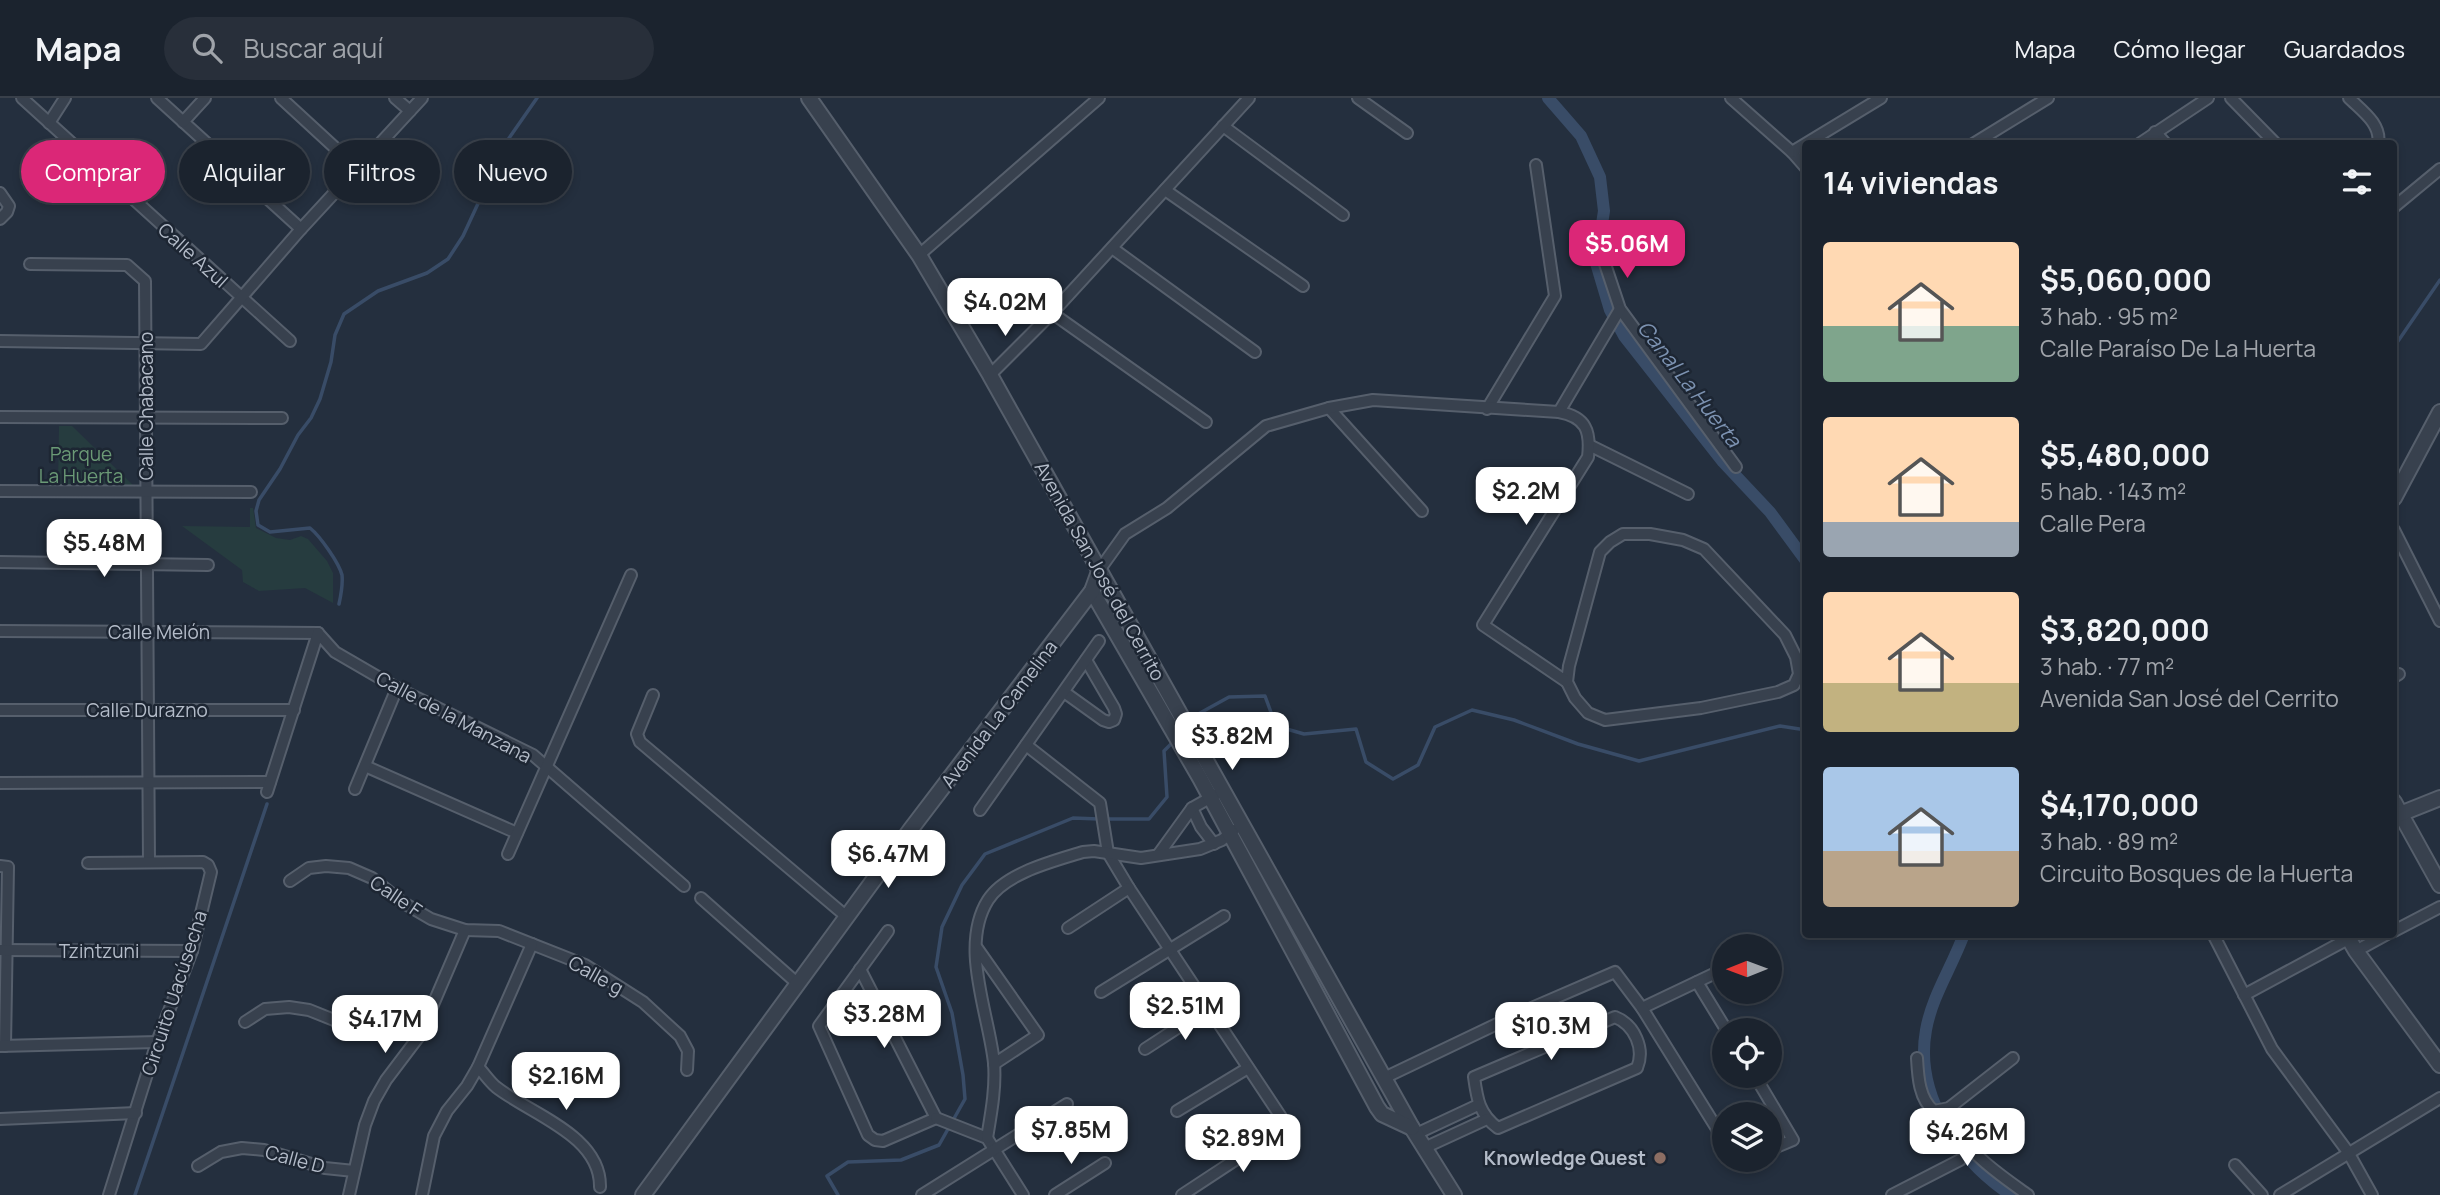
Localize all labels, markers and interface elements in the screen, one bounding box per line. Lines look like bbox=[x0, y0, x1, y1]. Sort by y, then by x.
search box bbox=[164, 17, 654, 80]
text: Mapa bbox=[35, 26, 122, 71]
icon: search bbox=[188, 29, 226, 67]
text: Buscar aquí bbox=[244, 30, 383, 66]
text: Mapa bbox=[2015, 32, 2076, 65]
text: Cómo llegar bbox=[2114, 32, 2246, 65]
text: Guardados bbox=[2284, 32, 2405, 65]
chip: Comprar bbox=[21, 140, 165, 203]
chip: Alquilar bbox=[179, 140, 310, 203]
chip: Filtros bbox=[324, 140, 440, 203]
chip: Nuevo bbox=[454, 140, 572, 203]
text: 14 viviendas bbox=[1823, 162, 1999, 203]
icon: filters bbox=[2338, 163, 2376, 201]
street label: Calle Azul bbox=[152, 217, 234, 293]
pin: $5.06M bbox=[1570, 220, 1684, 280]
text: $5.06M bbox=[1585, 227, 1669, 259]
text: $5,060,000 bbox=[2040, 259, 2212, 300]
icon: home bbox=[1879, 270, 1963, 354]
pin: $4.02M bbox=[948, 278, 1062, 338]
text: $4.02M bbox=[963, 285, 1047, 317]
text: 3 hab. · 95 m² bbox=[2040, 300, 2178, 332]
water label: Canal La Huerta bbox=[1632, 314, 1749, 453]
street label: Calle Chabacano bbox=[133, 332, 159, 480]
text: Calle Paraíso De La Huerta bbox=[2040, 332, 2316, 364]
text: $5,480,000 bbox=[2040, 434, 2210, 475]
park label: Parque La Huerta bbox=[39, 441, 123, 489]
icon: home bbox=[1879, 445, 1963, 529]
street label: Avenida San José del Cerrito bbox=[1029, 457, 1171, 685]
pin: $2.2M bbox=[1477, 468, 1575, 527]
text: $2.2M bbox=[1492, 474, 1560, 506]
text: 5 hab. · 143 m² bbox=[2040, 475, 2186, 507]
text: Calle Pera bbox=[2040, 507, 2146, 539]
pin: $5.48M bbox=[47, 519, 161, 579]
text: $5.48M bbox=[63, 526, 145, 558]
text: $3,820,000 bbox=[2040, 609, 2210, 650]
street label: Calle Melón bbox=[108, 619, 210, 645]
icon: home bbox=[1879, 620, 1963, 704]
street label: Avenida La Camelina bbox=[935, 635, 1063, 793]
text: 3 hab. · 77 m² bbox=[2040, 650, 2174, 682]
street label: Calle de la Manzana bbox=[372, 665, 536, 769]
text: Avenida San José del Cerrito bbox=[2040, 682, 2339, 714]
street label: Calle Durazno bbox=[86, 697, 208, 723]
pin: $3.82M bbox=[1175, 712, 1289, 772]
text: $3.82M bbox=[1191, 719, 1273, 751]
text: $4,170,000 bbox=[2040, 784, 2199, 825]
icon: home bbox=[1879, 795, 1963, 879]
text: 3 hab. · 89 m² bbox=[2040, 825, 2178, 857]
pin: $6.47M bbox=[831, 830, 945, 890]
text: $6.47M bbox=[847, 837, 929, 869]
text: Circuito Bosques de la Huerta bbox=[2040, 857, 2353, 889]
street label: Calle F bbox=[365, 869, 427, 923]
street label: Circuito Uacúsecha bbox=[135, 907, 213, 1079]
north arrow bbox=[1712, 934, 1782, 1004]
map controls bbox=[1712, 934, 1782, 1172]
street label: Tzintzuni bbox=[59, 938, 139, 964]
street label: Calle g bbox=[564, 949, 628, 1001]
pin: $2.51M bbox=[1128, 982, 1242, 1042]
text: $2.51M bbox=[1146, 989, 1224, 1021]
pin: $3.28M bbox=[827, 990, 941, 1050]
pin: $4.17M bbox=[328, 996, 442, 1055]
text: $3.28M bbox=[843, 997, 925, 1029]
text: $4.17M bbox=[348, 1002, 422, 1034]
pin: $10.3M bbox=[1494, 1002, 1608, 1062]
text: $10.3M bbox=[1511, 1009, 1591, 1041]
button: locate bbox=[1712, 1018, 1782, 1088]
pin: $2.16M bbox=[509, 1052, 623, 1112]
text: $2.16M bbox=[528, 1059, 604, 1091]
button: layers bbox=[1712, 1102, 1782, 1172]
pin: $7.85M bbox=[1014, 1107, 1128, 1166]
pin: $4.26M bbox=[1910, 1108, 2024, 1168]
text: $7.85M bbox=[1031, 1113, 1111, 1145]
pin: $2.89M bbox=[1186, 1114, 1300, 1174]
text: $4.26M bbox=[1926, 1115, 2008, 1147]
text: $2.89M bbox=[1201, 1121, 1285, 1153]
street label: Calle D bbox=[262, 1139, 328, 1179]
place label: Knowledge Quest bbox=[1484, 1145, 1646, 1171]
marker: Knowledge Quest bbox=[1652, 1150, 1668, 1166]

